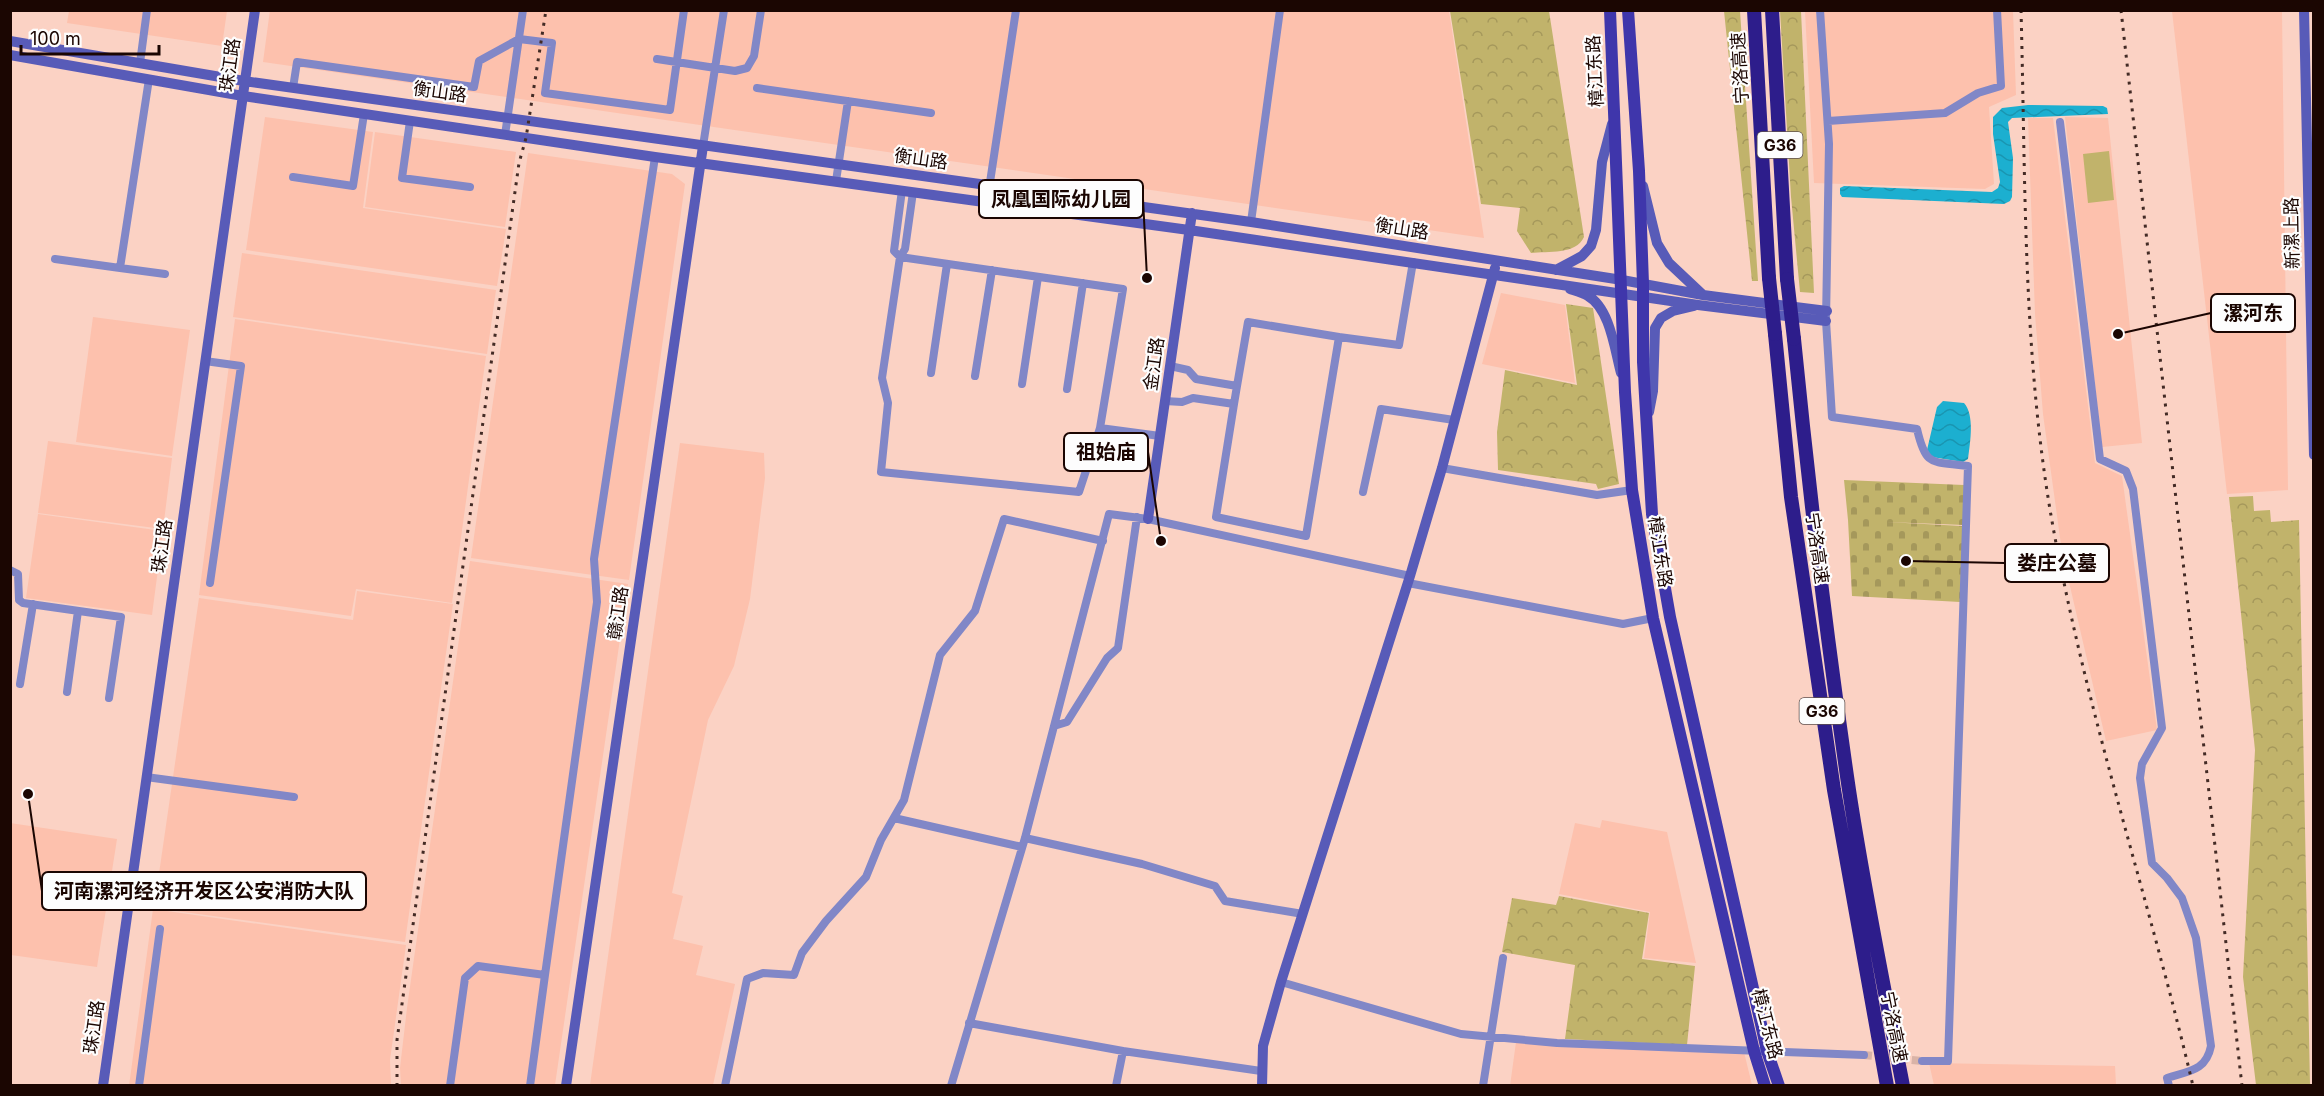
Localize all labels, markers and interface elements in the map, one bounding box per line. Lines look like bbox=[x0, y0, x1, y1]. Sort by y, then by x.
scale bar bbox=[21, 18, 159, 56]
text: 100 m bbox=[30, 28, 81, 49]
street label: 宁洛高速 bbox=[1727, 32, 1752, 105]
street label: 樟江东路 bbox=[1582, 35, 1607, 108]
street label: 珠江路 bbox=[215, 37, 244, 93]
street label: 衡山路 bbox=[412, 77, 468, 106]
road number: G36 bbox=[1758, 132, 1802, 158]
street label: 衡山路 bbox=[893, 144, 949, 173]
callout: 凤凰国际幼儿园 bbox=[979, 180, 1143, 218]
text: 凤凰国际幼儿园 bbox=[991, 187, 1131, 211]
street label: 新漯上路 bbox=[2280, 197, 2303, 269]
street label: 衡山路 bbox=[1374, 214, 1430, 243]
callout: 漯河东 bbox=[2211, 294, 2295, 332]
text: 漯河东 bbox=[2223, 301, 2283, 325]
street label: 金江路 bbox=[1139, 336, 1168, 392]
callout: 祖始庙 bbox=[1064, 433, 1148, 471]
text: 祖始庙 bbox=[1076, 440, 1136, 464]
street label: 宁洛高速 bbox=[1802, 511, 1833, 585]
street label: 樟江东路 bbox=[1644, 515, 1676, 589]
street label: 珠江路 bbox=[147, 518, 176, 574]
callout: 娄庄公墓 bbox=[2005, 544, 2109, 582]
text: 娄庄公墓 bbox=[2017, 551, 2097, 575]
street label: 赣江路 bbox=[603, 585, 632, 641]
road number: G36 bbox=[1800, 698, 1844, 724]
callout: 河南漯河经济开发区公安消防大队 bbox=[42, 872, 366, 910]
text: 河南漯河经济开发区公安消防大队 bbox=[54, 879, 354, 903]
street label: 樟江东路 bbox=[1748, 986, 1787, 1061]
street label: 宁洛高速 bbox=[1877, 990, 1912, 1064]
street label: 珠江路 bbox=[79, 999, 108, 1055]

